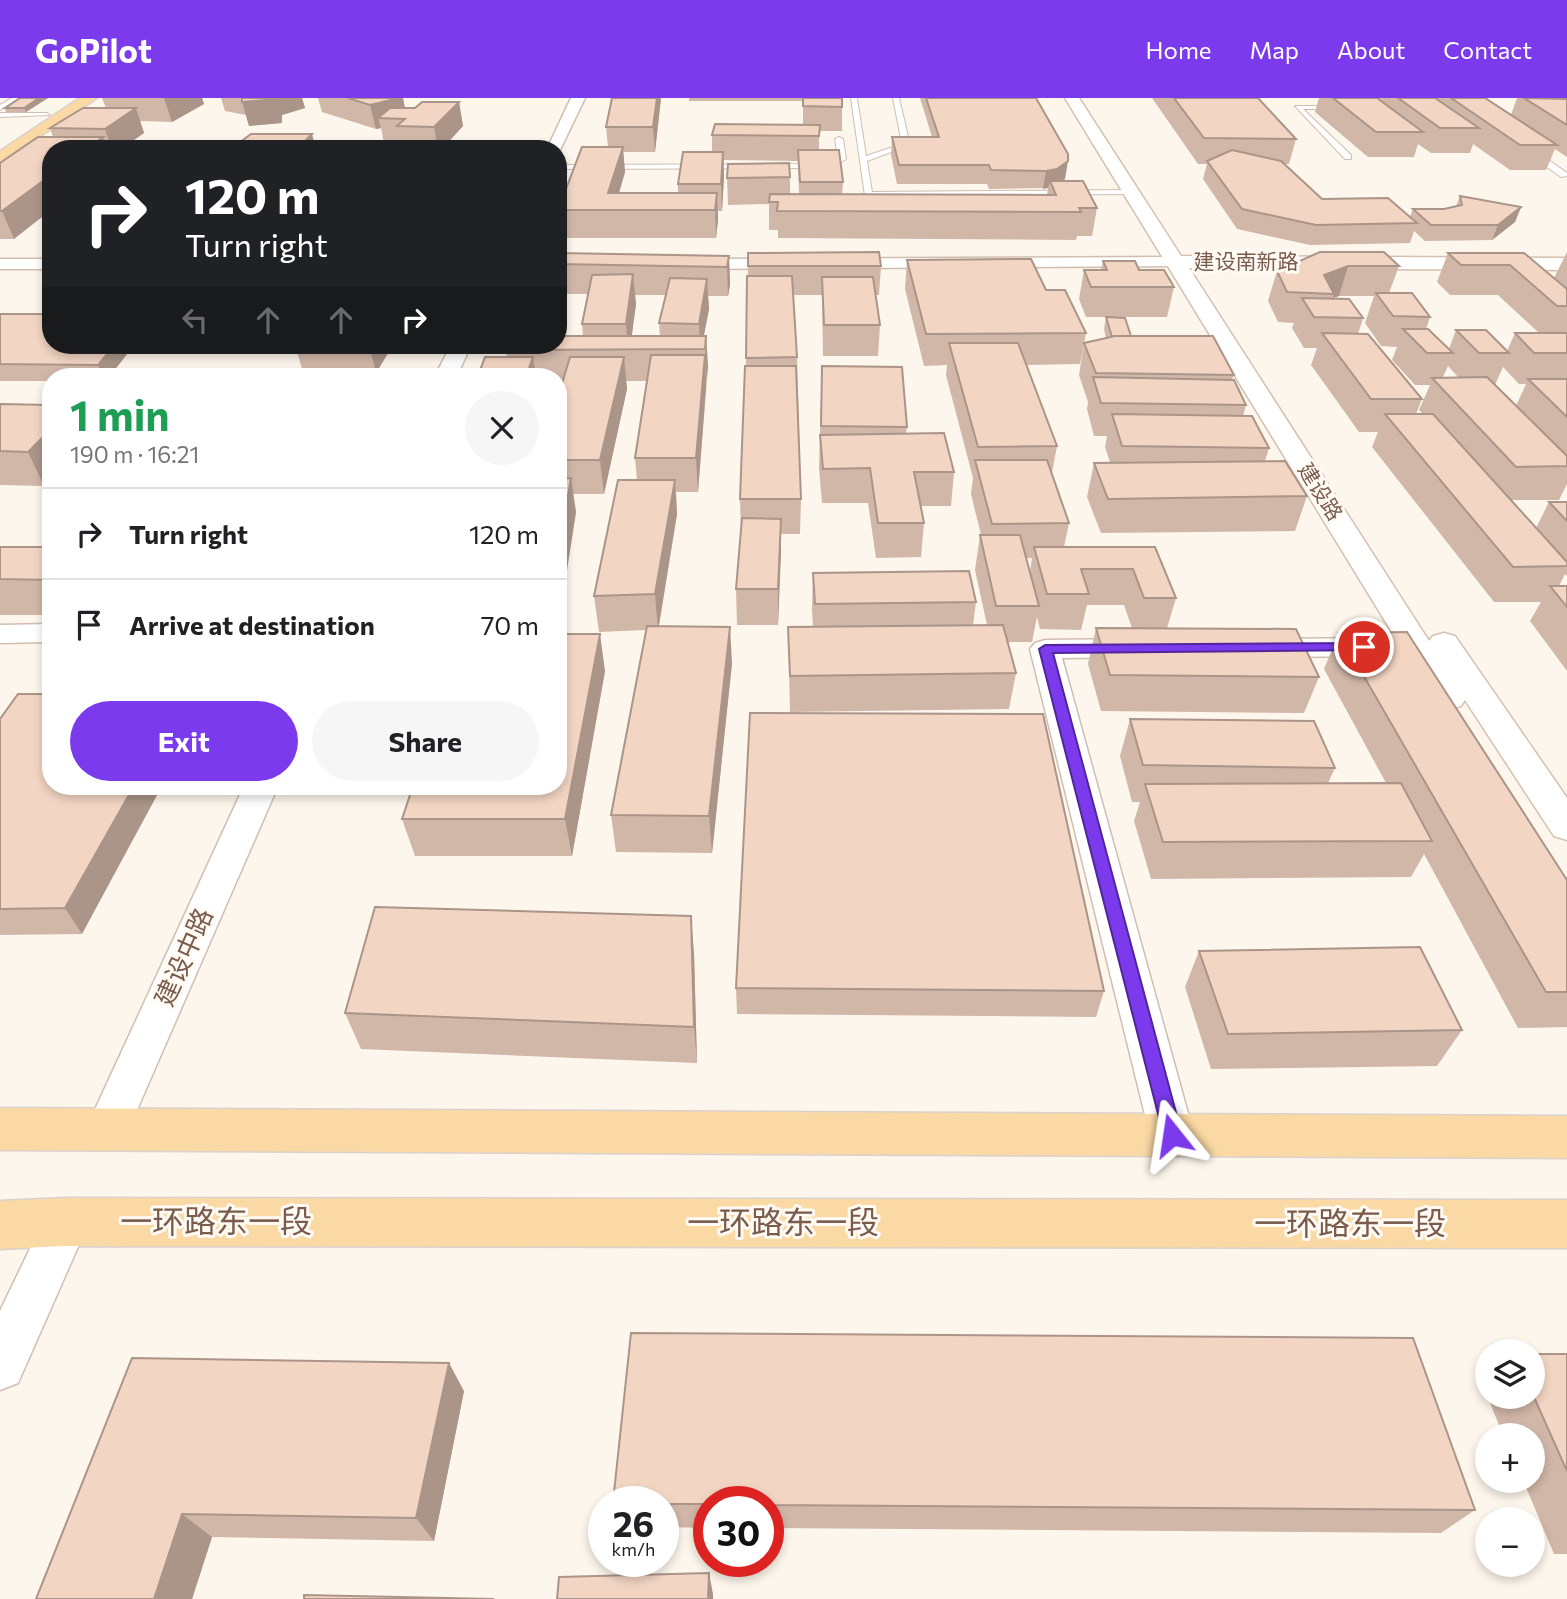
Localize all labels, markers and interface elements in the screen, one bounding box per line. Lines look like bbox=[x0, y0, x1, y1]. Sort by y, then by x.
text: GoPilot bbox=[35, 29, 152, 70]
text: Home bbox=[1146, 35, 1212, 64]
text: Map bbox=[1250, 35, 1299, 64]
text: About bbox=[1337, 35, 1405, 64]
text: Contact bbox=[1443, 35, 1532, 64]
text: 120 m bbox=[185, 164, 319, 224]
icon: right bbox=[70, 168, 161, 259]
text: Turn right bbox=[185, 224, 328, 264]
street label: 建设南新路 bbox=[1194, 248, 1299, 273]
icon: left bbox=[176, 301, 214, 339]
icon: ahead bbox=[249, 301, 287, 339]
icon: ahead bbox=[322, 301, 360, 339]
icon: right bbox=[395, 301, 433, 339]
text: 1 min bbox=[70, 388, 170, 440]
button: close bbox=[465, 391, 539, 465]
text: 190 m · 16:21 bbox=[70, 440, 199, 468]
street label: 建设路 bbox=[1294, 458, 1349, 525]
icon: right bbox=[70, 515, 108, 553]
text: Turn right bbox=[129, 518, 248, 549]
text: 120 m bbox=[469, 518, 539, 549]
icon: arrive bbox=[70, 606, 108, 644]
text: Arrive at destination bbox=[129, 609, 375, 640]
text: 70 m bbox=[481, 609, 539, 640]
pin bbox=[1334, 617, 1394, 677]
icon: arrive bbox=[1345, 628, 1383, 666]
button: Exit bbox=[70, 701, 298, 781]
button: Share bbox=[312, 701, 539, 781]
street label: 建设中路 bbox=[147, 903, 218, 1010]
position arrow bbox=[1135, 1098, 1209, 1172]
street label: 一环路东一段 bbox=[120, 1200, 312, 1240]
street label: 一环路东一段 bbox=[687, 1201, 879, 1241]
street label: 一环路东一段 bbox=[1254, 1202, 1446, 1242]
map controls bbox=[1475, 1339, 1545, 1577]
button: layers bbox=[1475, 1339, 1545, 1409]
button: + bbox=[1475, 1423, 1545, 1493]
speed limit sign: 30 bbox=[693, 1486, 784, 1577]
text: 26 bbox=[613, 1501, 654, 1544]
button: − bbox=[1475, 1507, 1545, 1577]
text: km/h bbox=[612, 1538, 655, 1560]

